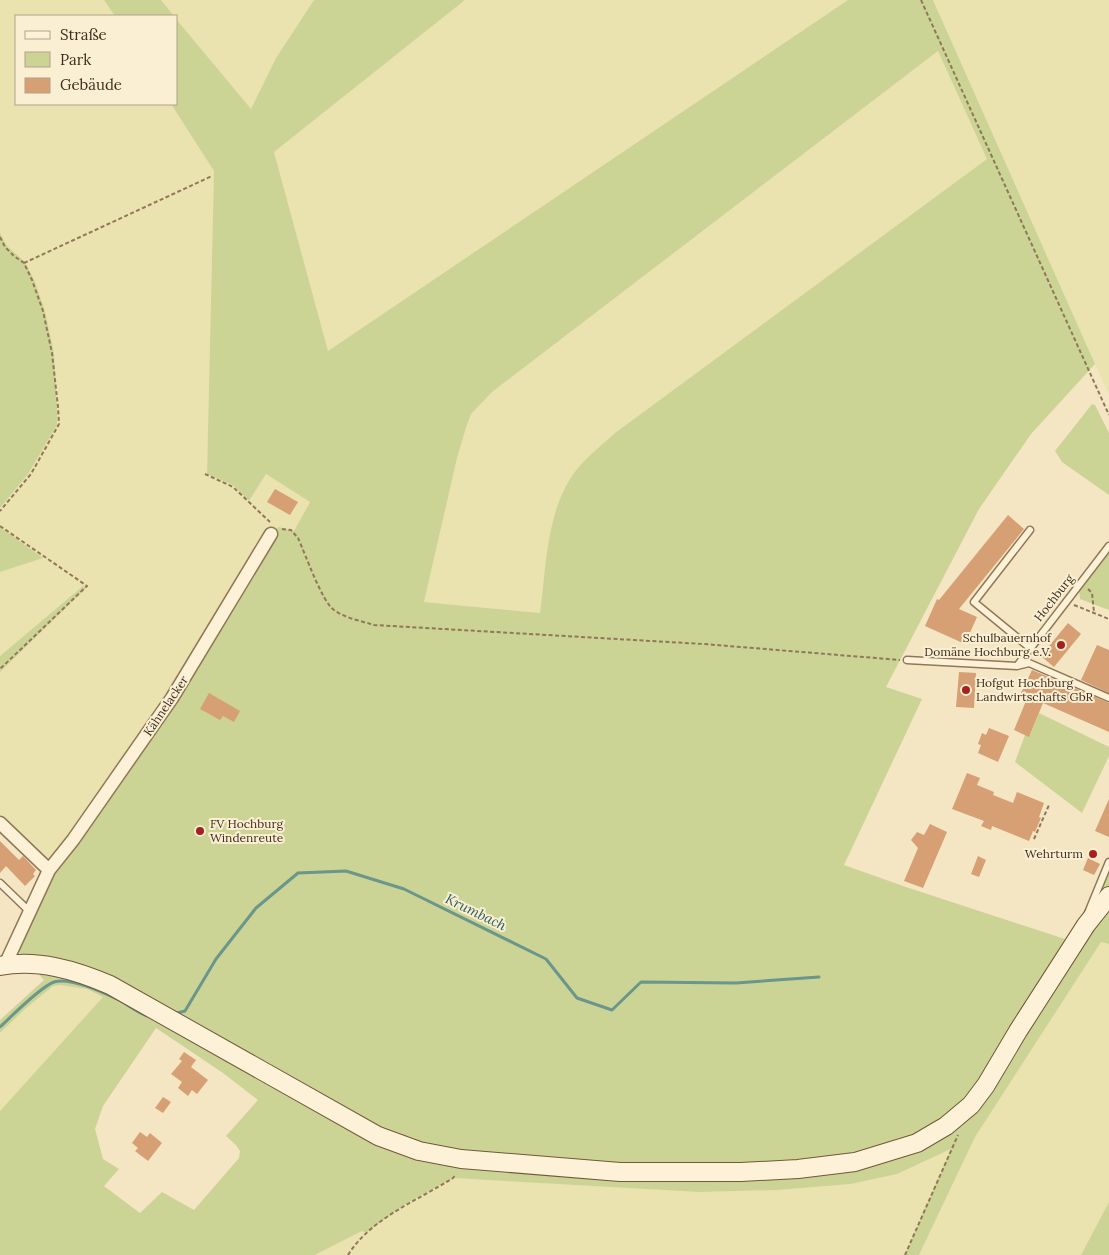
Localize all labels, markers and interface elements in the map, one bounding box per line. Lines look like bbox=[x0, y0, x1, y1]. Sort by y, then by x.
legend bbox=[15, 15, 178, 105]
text: Straße bbox=[60, 25, 107, 44]
text: Park bbox=[60, 50, 91, 69]
text: Gebäude bbox=[60, 75, 122, 94]
street label: Hochburg bbox=[1031, 571, 1077, 624]
place label: Schulbauernhof Domäne Hochburg e.V. bbox=[924, 630, 1052, 659]
marker: Schulbauernhof Domäne Hochburg e.V. bbox=[1055, 639, 1067, 651]
street label: Kähnelacker bbox=[140, 672, 192, 739]
place label: Hofgut Hochburg Landwirtschafts GbR bbox=[976, 675, 1093, 704]
marker: Hofgut Hochburg Landwirtschafts GbR bbox=[960, 684, 972, 696]
place label: FV Hochburg Windenreute bbox=[210, 816, 284, 845]
marker: FV Hochburg Windenreute bbox=[194, 825, 206, 837]
place label: Wehrturm bbox=[1025, 846, 1083, 861]
marker: Wehrturm bbox=[1087, 848, 1099, 860]
water label: Krumbach bbox=[443, 890, 509, 934]

